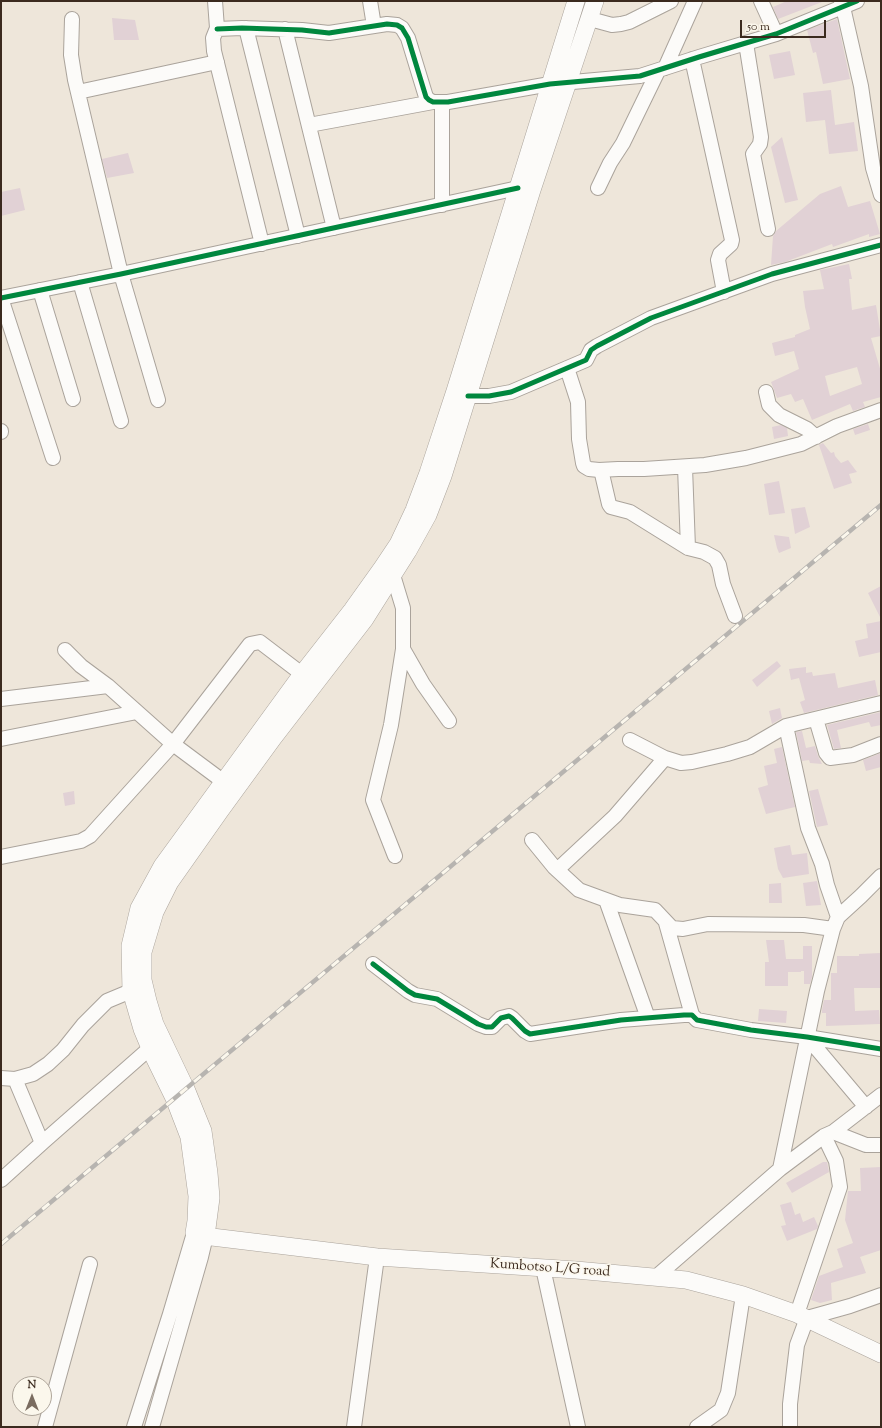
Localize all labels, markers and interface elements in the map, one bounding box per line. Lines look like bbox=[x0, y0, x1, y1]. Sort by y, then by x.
scale bar bbox=[742, 12, 828, 38]
text: 50 m bbox=[747, 18, 770, 36]
street label: Kumbotso L/G road bbox=[489, 1256, 611, 1282]
north arrow bbox=[12, 1376, 52, 1416]
text: N bbox=[28, 1377, 36, 1393]

